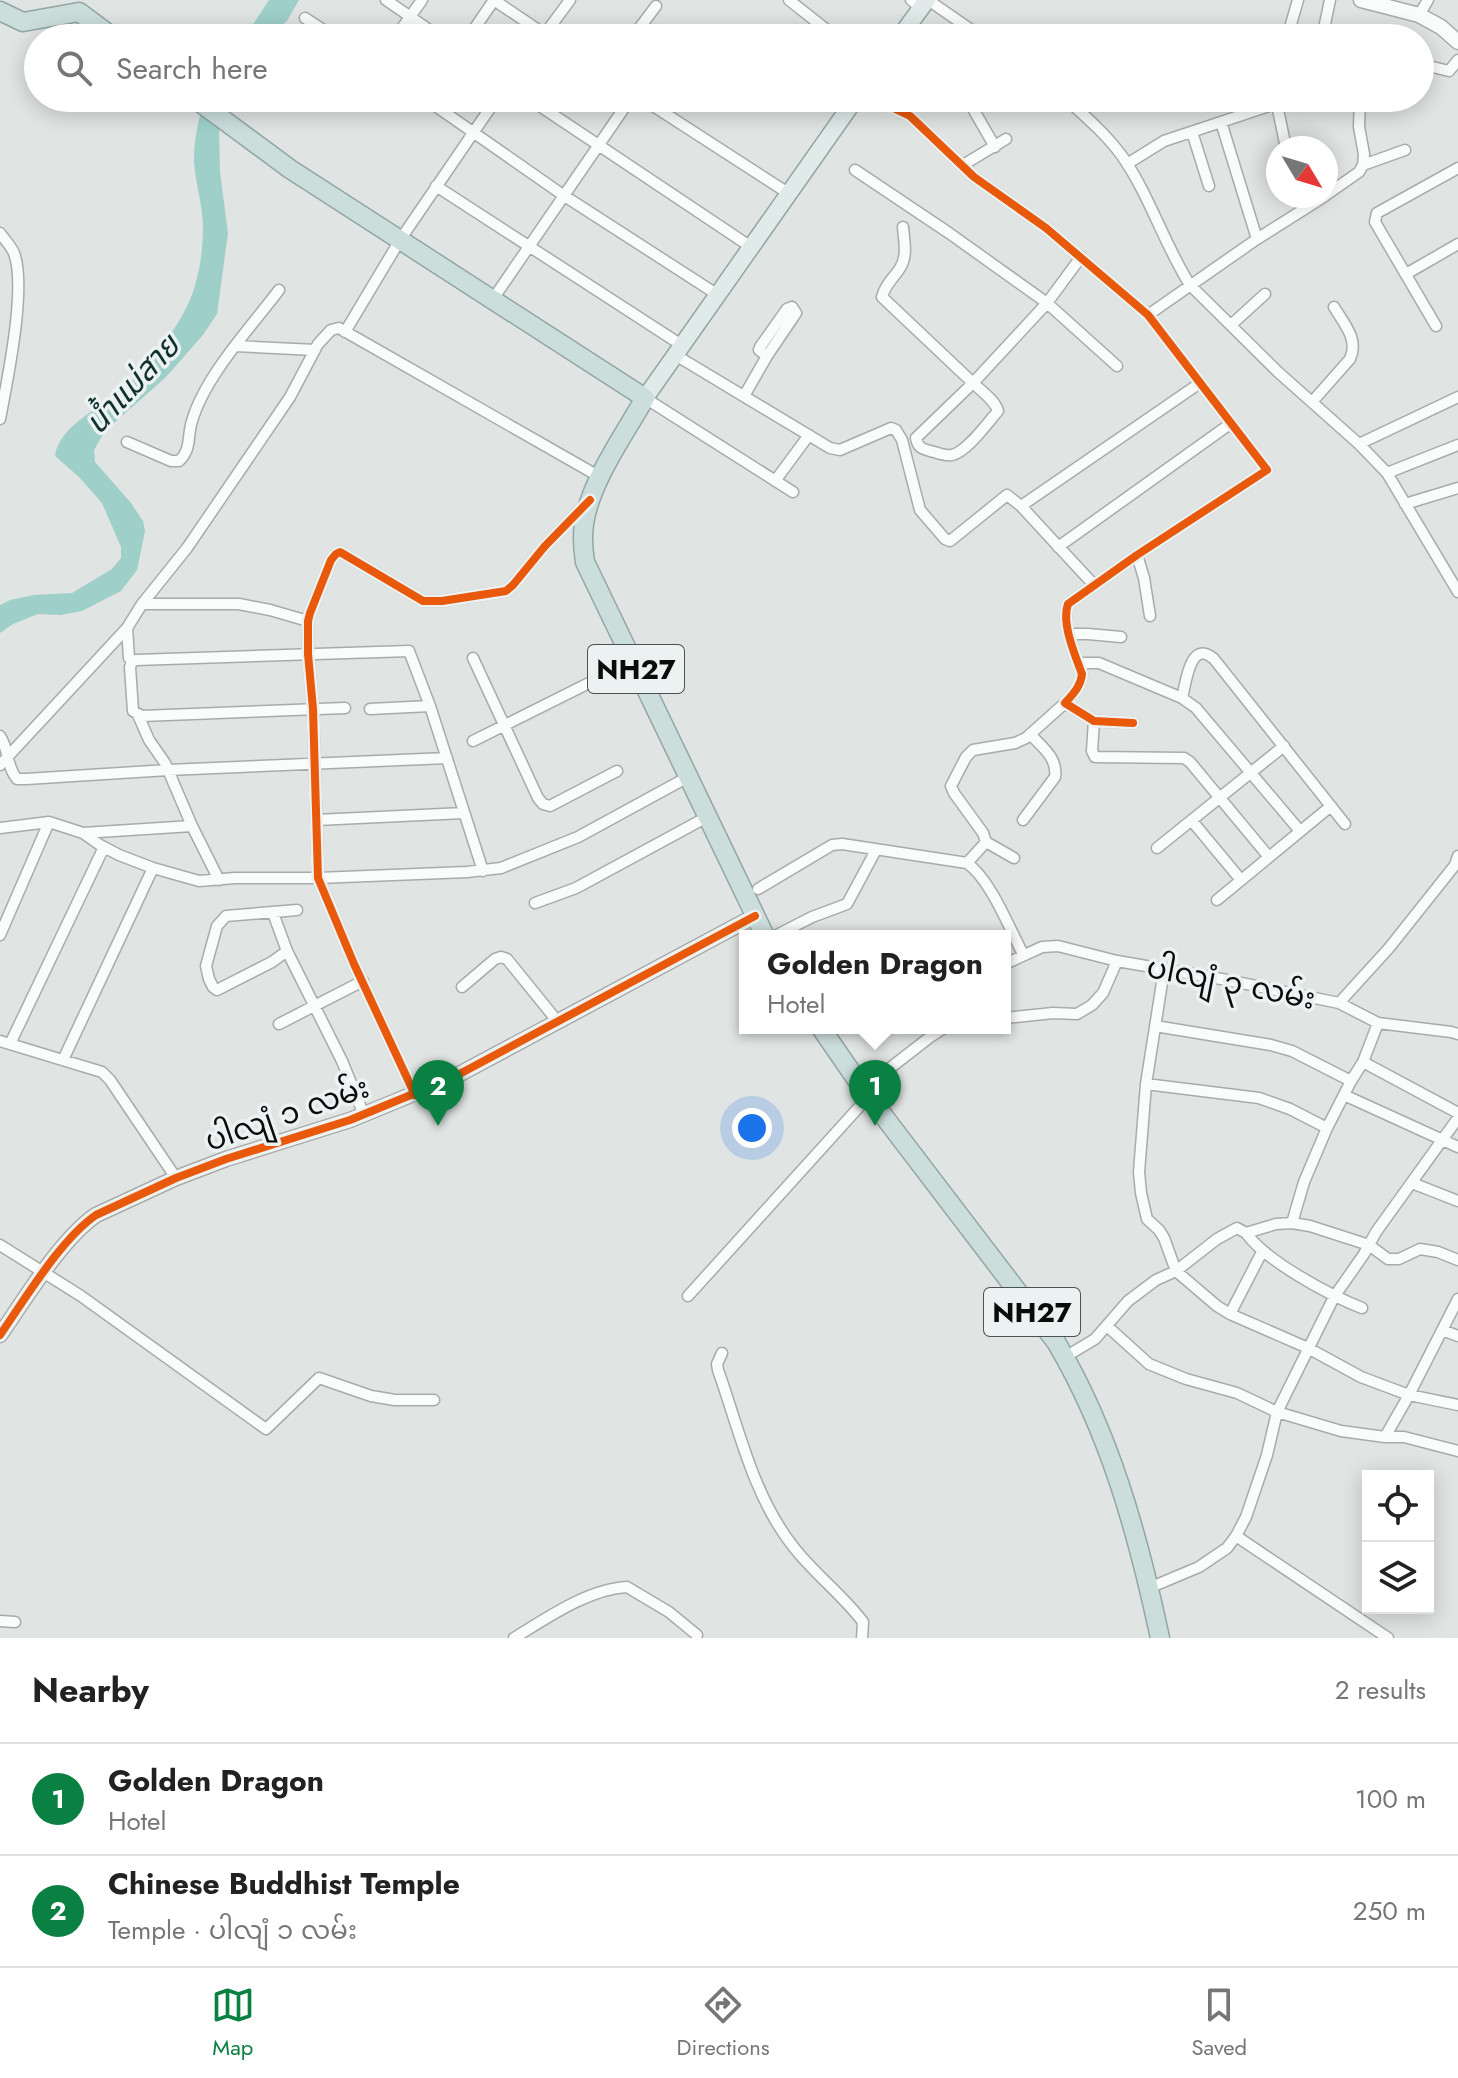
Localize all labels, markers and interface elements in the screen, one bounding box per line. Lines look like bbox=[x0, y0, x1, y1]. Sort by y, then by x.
search box bbox=[24, 24, 1434, 112]
icon: search bbox=[52, 46, 96, 90]
text: Search here bbox=[116, 47, 268, 90]
north arrow bbox=[1266, 136, 1338, 208]
water label: น้ำแม่สาย bbox=[74, 323, 191, 444]
road number: NH27 bbox=[588, 645, 684, 693]
popup bbox=[739, 930, 1011, 1034]
text: Golden Dragon bbox=[767, 942, 983, 985]
street label: ပါလျံ ၃ လမ်း bbox=[1142, 945, 1319, 1024]
text: Hotel bbox=[767, 985, 825, 1023]
pin: 2 bbox=[412, 1060, 464, 1126]
pin: 1 bbox=[849, 1060, 901, 1126]
street label: ပါလျံ ၁ လမ်း bbox=[199, 1065, 376, 1165]
your location bbox=[732, 1108, 772, 1148]
road number: NH27 bbox=[984, 1288, 1080, 1336]
map controls bbox=[1362, 1470, 1434, 1614]
button: locate bbox=[1362, 1470, 1434, 1542]
button: layers bbox=[1362, 1542, 1434, 1614]
text: Nearby bbox=[32, 1666, 149, 1715]
text: 2 results bbox=[1335, 1671, 1426, 1709]
text: Golden Dragon bbox=[108, 1759, 324, 1802]
text: 1 bbox=[51, 1780, 65, 1818]
text: 100 m bbox=[1355, 1780, 1426, 1818]
text: Hotel bbox=[108, 1802, 166, 1840]
text: Chinese Buddhist Temple bbox=[108, 1862, 460, 1905]
text: 2 bbox=[49, 1892, 67, 1930]
text: 250 m bbox=[1353, 1892, 1426, 1930]
text: Temple · ပါလျံ ၁ လမ်း bbox=[108, 1911, 357, 1949]
tab: Map bbox=[211, 1983, 255, 2063]
tab: Directions bbox=[677, 1983, 770, 2063]
tab: Saved bbox=[1191, 1983, 1247, 2063]

